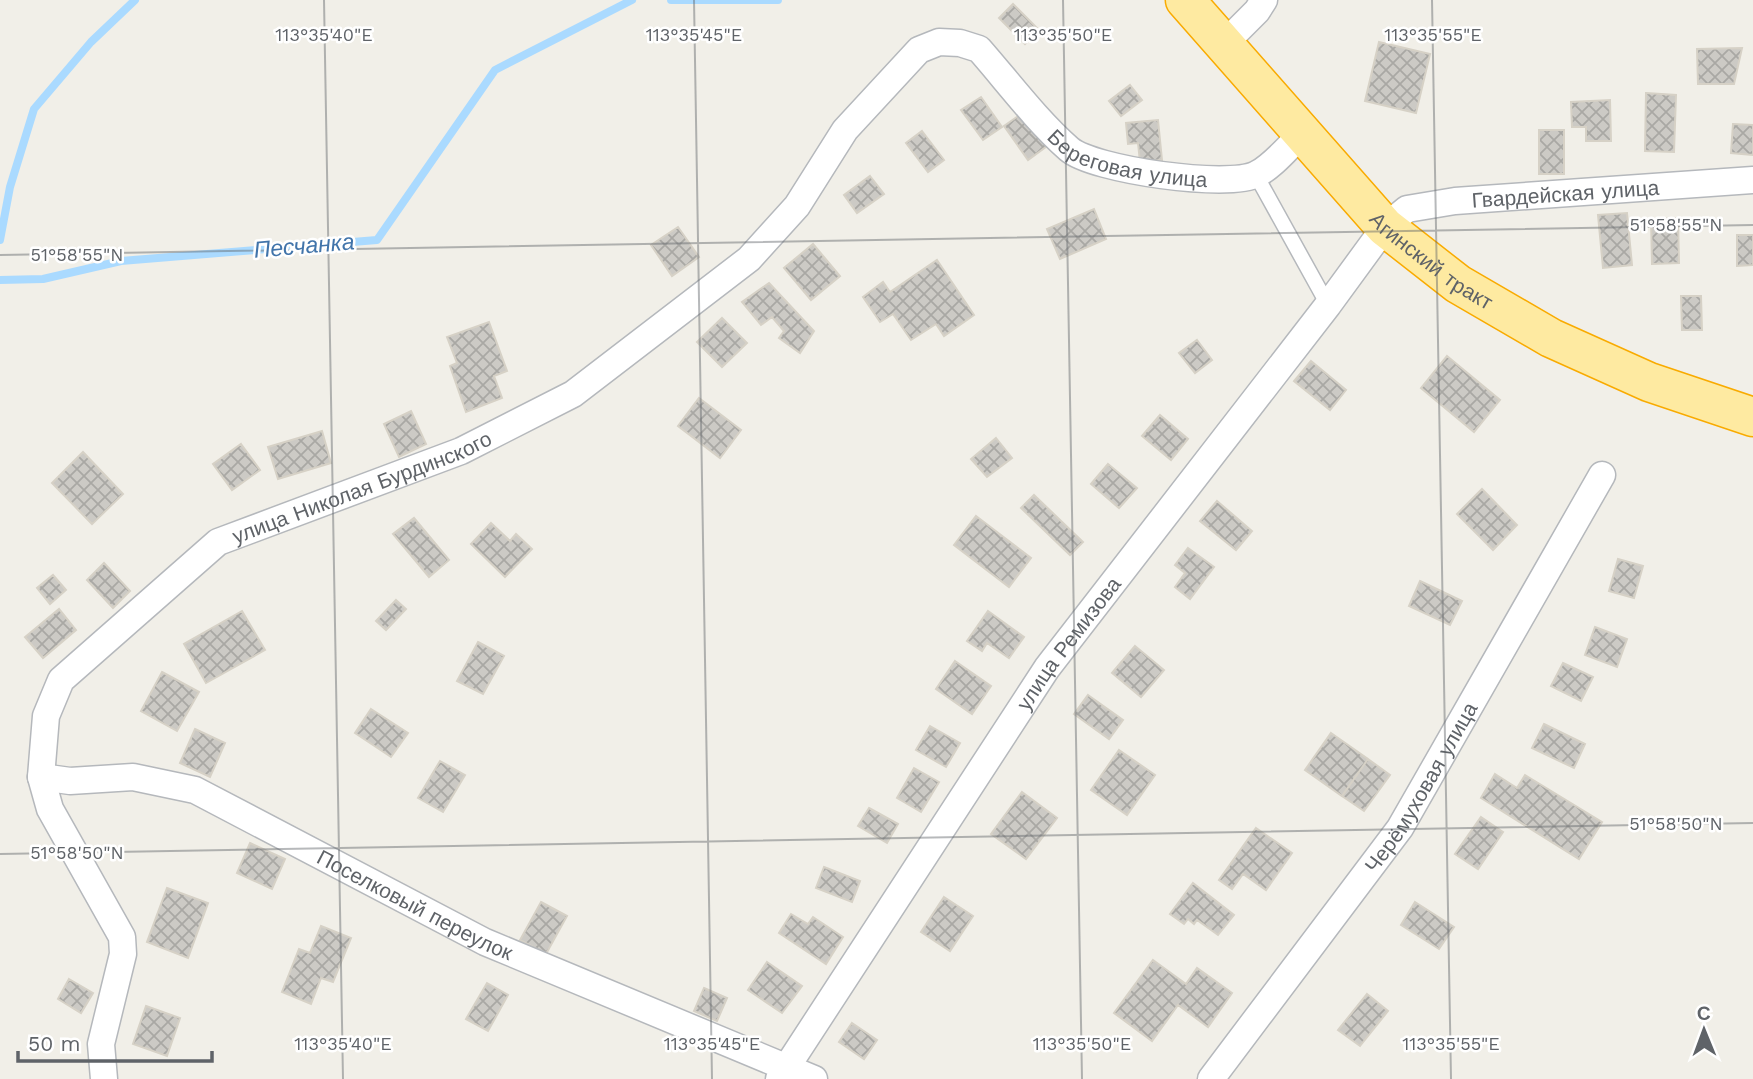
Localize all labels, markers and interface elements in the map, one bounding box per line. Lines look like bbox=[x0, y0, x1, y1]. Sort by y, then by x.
text: 113°35'40"E bbox=[275, 24, 373, 45]
text: 113°35'45"E bbox=[646, 24, 742, 45]
text: 113°35'50"E bbox=[1014, 24, 1112, 45]
text: 113°35'55"E bbox=[1384, 24, 1482, 45]
street label: Береговая улица bbox=[1043, 124, 1208, 192]
street label: Гвардейская улица bbox=[1471, 174, 1660, 212]
street label: Агинский тракт bbox=[1365, 207, 1498, 314]
text: 51°58'55"N bbox=[1630, 214, 1722, 235]
water label: Песчанка bbox=[253, 228, 355, 264]
text: 51°58'55"N bbox=[31, 244, 123, 265]
street label: улица Николая Бурдинского bbox=[229, 425, 495, 548]
street label: улица Ремизова bbox=[1011, 571, 1126, 715]
street label: Черёмуховая улица bbox=[1359, 697, 1482, 877]
text: 51°58'50"N bbox=[1629, 813, 1723, 834]
text: 51°58'50"N bbox=[30, 842, 124, 863]
street label: Поселковый переулок bbox=[313, 844, 517, 965]
north arrow bbox=[1669, 995, 1739, 1065]
text: С bbox=[1697, 1002, 1711, 1025]
scale bar bbox=[18, 1020, 212, 1064]
text: 50 m bbox=[28, 1031, 80, 1056]
text: 113°35'40"E bbox=[294, 1033, 392, 1054]
text: 113°35'45"E bbox=[664, 1033, 760, 1054]
text: 113°35'50"E bbox=[1033, 1033, 1131, 1054]
text: 113°35'55"E bbox=[1402, 1033, 1500, 1054]

